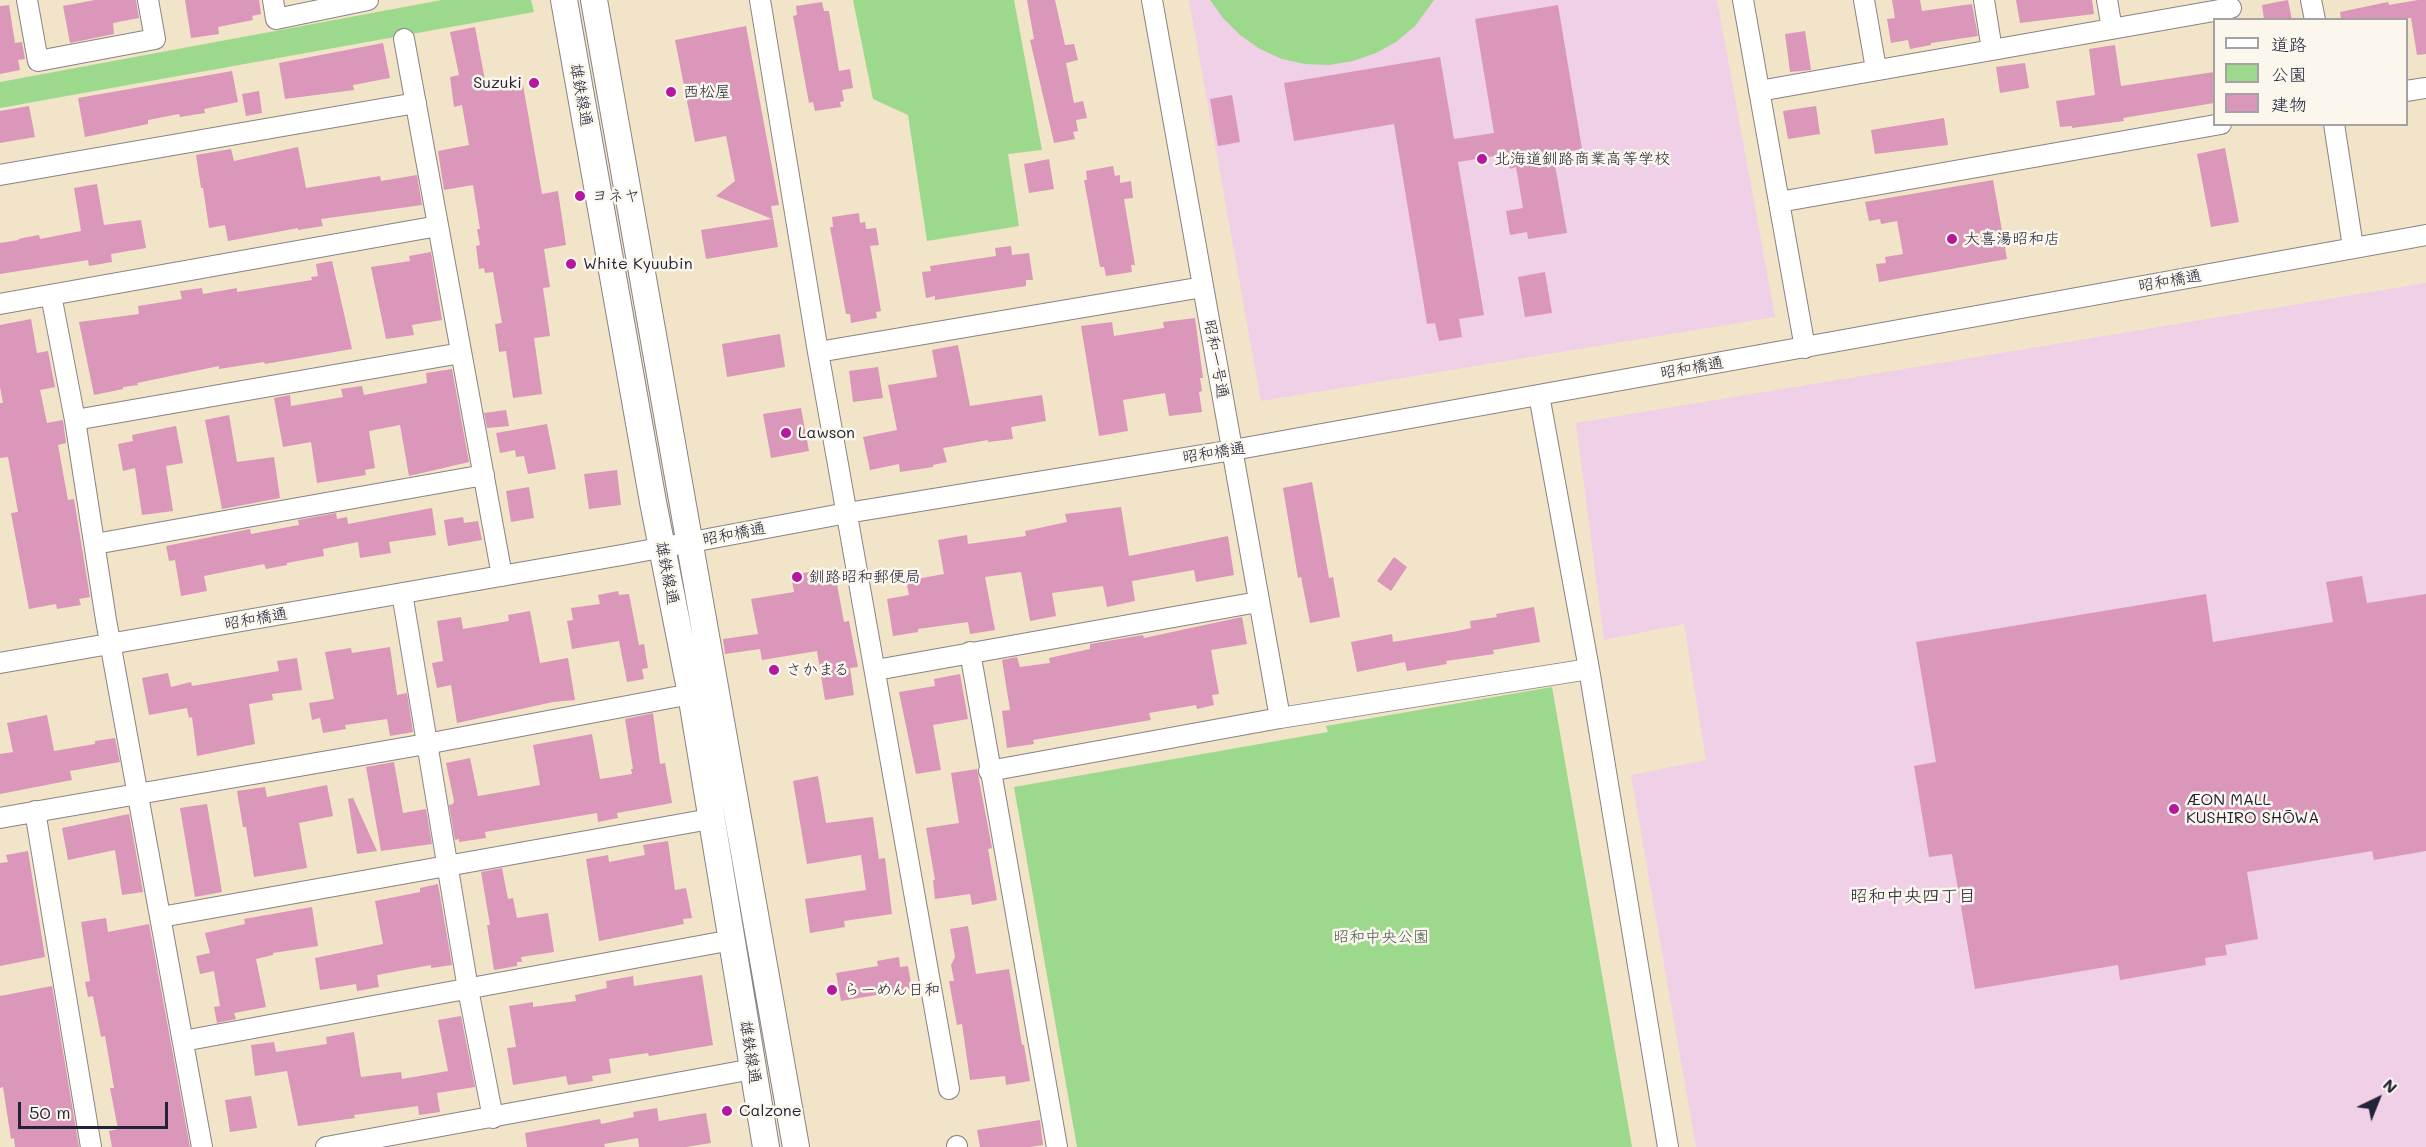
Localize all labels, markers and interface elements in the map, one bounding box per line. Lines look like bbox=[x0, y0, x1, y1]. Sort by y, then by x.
legend bbox=[2213, 18, 2408, 126]
text: 道路 bbox=[2271, 32, 2307, 56]
street label: 雄鉄線通 bbox=[566, 62, 596, 128]
text: 公園 bbox=[2271, 62, 2307, 86]
place label: Suzuki bbox=[473, 73, 522, 93]
marker: Suzuki bbox=[527, 76, 541, 90]
place label: 西松屋 bbox=[683, 82, 731, 102]
marker: 西松屋 bbox=[664, 85, 678, 99]
text: 建物 bbox=[2271, 92, 2307, 116]
place label: 北海道釧路商業高等学校 bbox=[1494, 149, 1670, 169]
marker: 北海道釧路商業高等学校 bbox=[1475, 152, 1489, 166]
place label: ヨネヤ bbox=[592, 186, 640, 206]
marker: ヨネヤ bbox=[573, 189, 587, 203]
place label: 大喜湯昭和店 bbox=[1964, 229, 2060, 249]
marker: 大喜湯昭和店 bbox=[1945, 232, 1959, 246]
place label: White Kyuubin bbox=[583, 254, 693, 274]
marker: White Kyuubin bbox=[564, 257, 578, 271]
street label: 昭和橋通 bbox=[2137, 266, 2203, 296]
street label: 昭和一号通 bbox=[1200, 318, 1232, 400]
street label: 昭和橋通 bbox=[1659, 353, 1725, 383]
place label: Lawson bbox=[798, 423, 855, 443]
marker: Lawson bbox=[779, 426, 793, 440]
street label: 昭和橋通 bbox=[1181, 439, 1247, 467]
street label: 昭和橋通 bbox=[701, 518, 767, 550]
street label: 雄鉄線通 bbox=[651, 540, 683, 606]
place label: 釧路昭和郵便局 bbox=[809, 567, 921, 587]
marker: 釧路昭和郵便局 bbox=[790, 570, 804, 584]
street label: 昭和橋通 bbox=[223, 604, 289, 634]
place label: さかまる bbox=[786, 660, 850, 680]
marker: さかまる bbox=[767, 663, 781, 677]
place label: ÆON MALL KUSHIRO SHŌWA bbox=[2186, 790, 2319, 828]
marker: ÆON MALL KUSHIRO SHŌWA bbox=[2167, 802, 2181, 816]
district label: 昭和中央四丁目 bbox=[1850, 885, 1976, 907]
park label: 昭和中央公園 bbox=[1333, 927, 1429, 947]
place label: らーめん日和 bbox=[844, 980, 940, 1000]
marker: らーめん日和 bbox=[825, 983, 839, 997]
street label: 雄鉄線通 bbox=[736, 1019, 764, 1085]
north arrow bbox=[2348, 1069, 2408, 1129]
text: N bbox=[2379, 1074, 2402, 1097]
scale bar bbox=[21, 1090, 171, 1128]
text: 50 m bbox=[29, 1100, 71, 1124]
place label: Calzone bbox=[739, 1101, 802, 1121]
marker: Calzone bbox=[720, 1104, 734, 1118]

